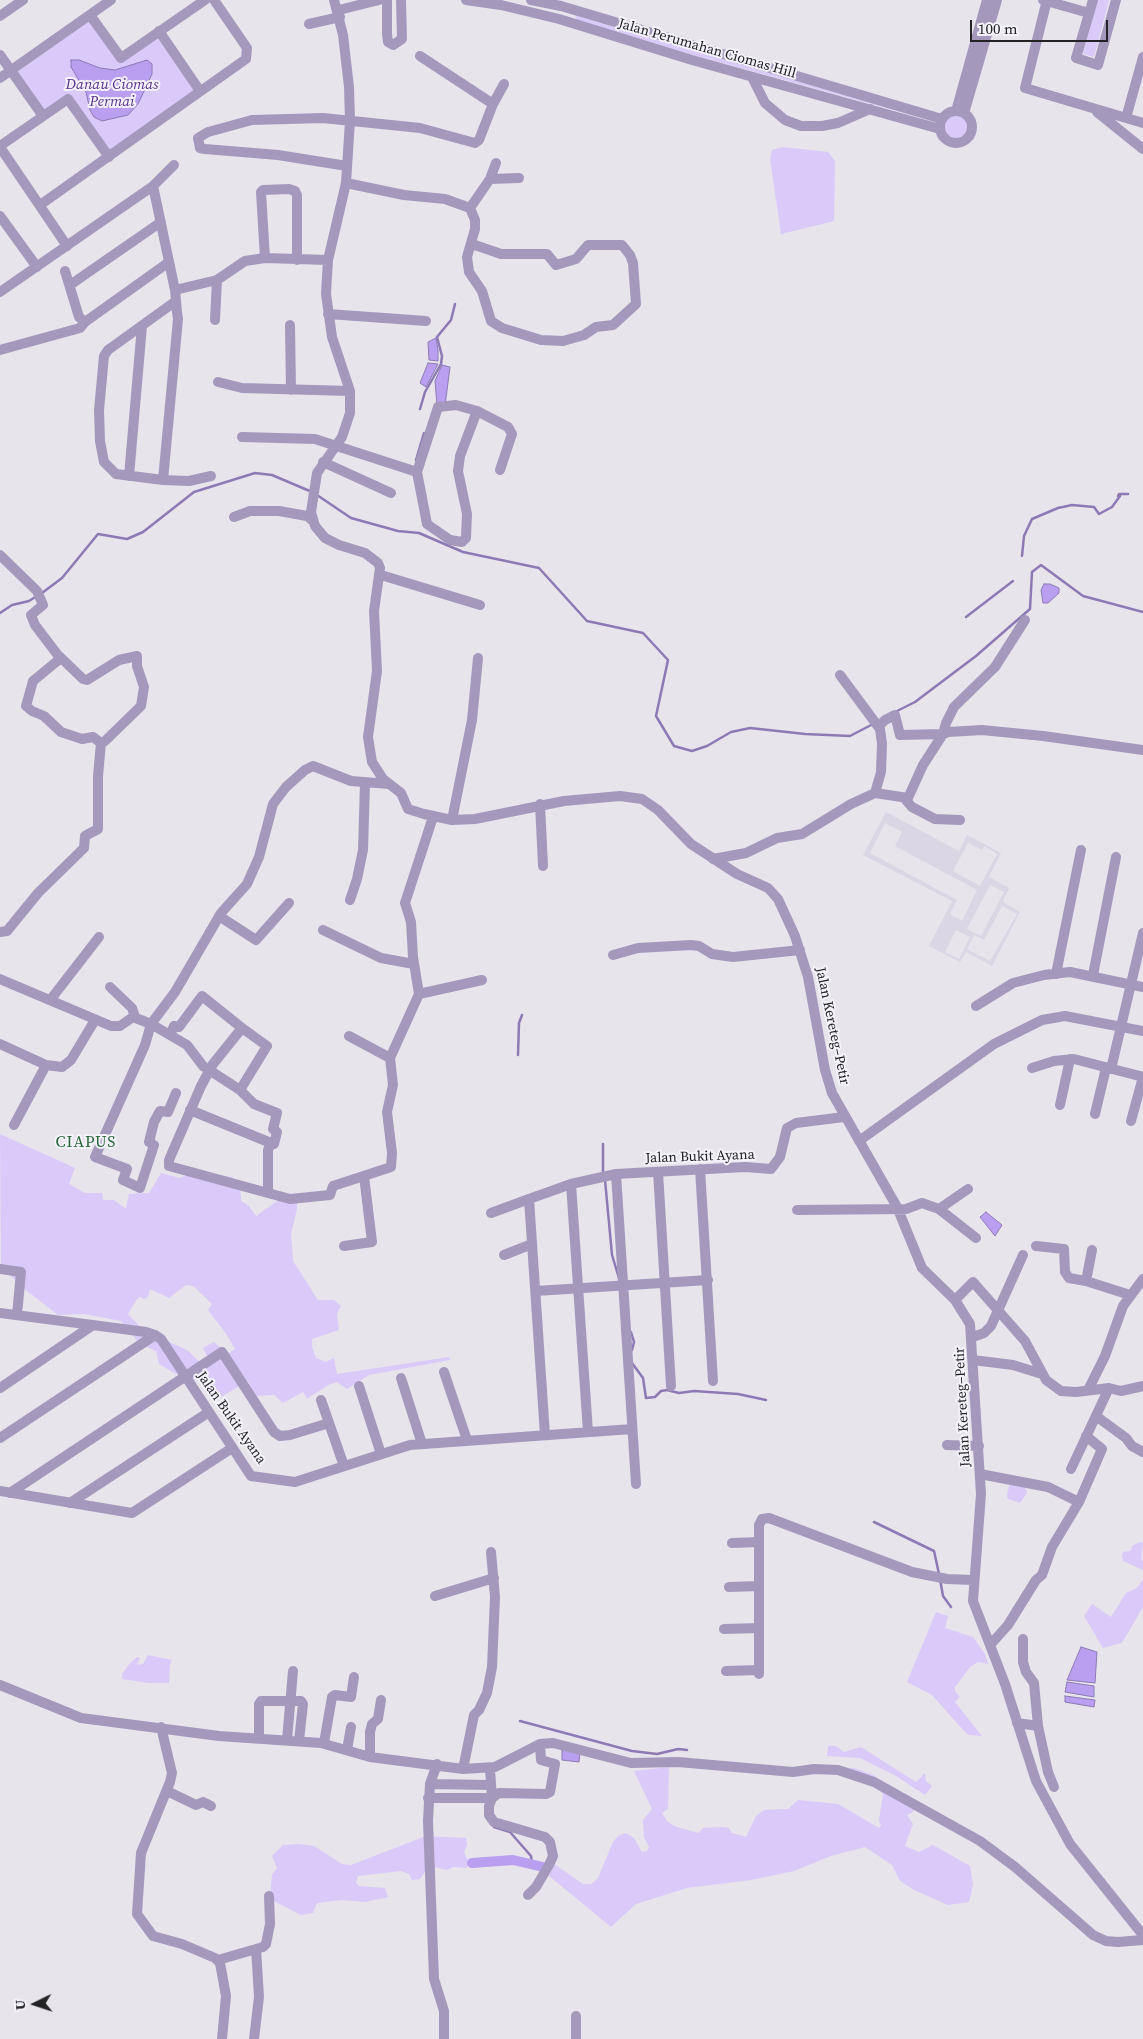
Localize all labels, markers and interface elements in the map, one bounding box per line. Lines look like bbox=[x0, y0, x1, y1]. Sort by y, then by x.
scale bar bbox=[973, 10, 1110, 42]
street label: Jalan Perumahan Ciomas Hill bbox=[616, 16, 798, 82]
text: 100 m bbox=[978, 18, 1018, 39]
water label: Danau Ciomas Permai bbox=[66, 76, 158, 111]
street label: Jalan Kereteg–Petir bbox=[811, 966, 853, 1086]
district label: CIAPUS bbox=[55, 1133, 117, 1153]
street label: Jalan Bukit Ayana bbox=[645, 1147, 755, 1167]
street label: Jalan Kereteg–Petir bbox=[951, 1347, 975, 1467]
street label: Jalan Bukit Ayana bbox=[193, 1368, 269, 1468]
north arrow bbox=[10, 1979, 60, 2029]
text: U bbox=[10, 1999, 30, 2011]

